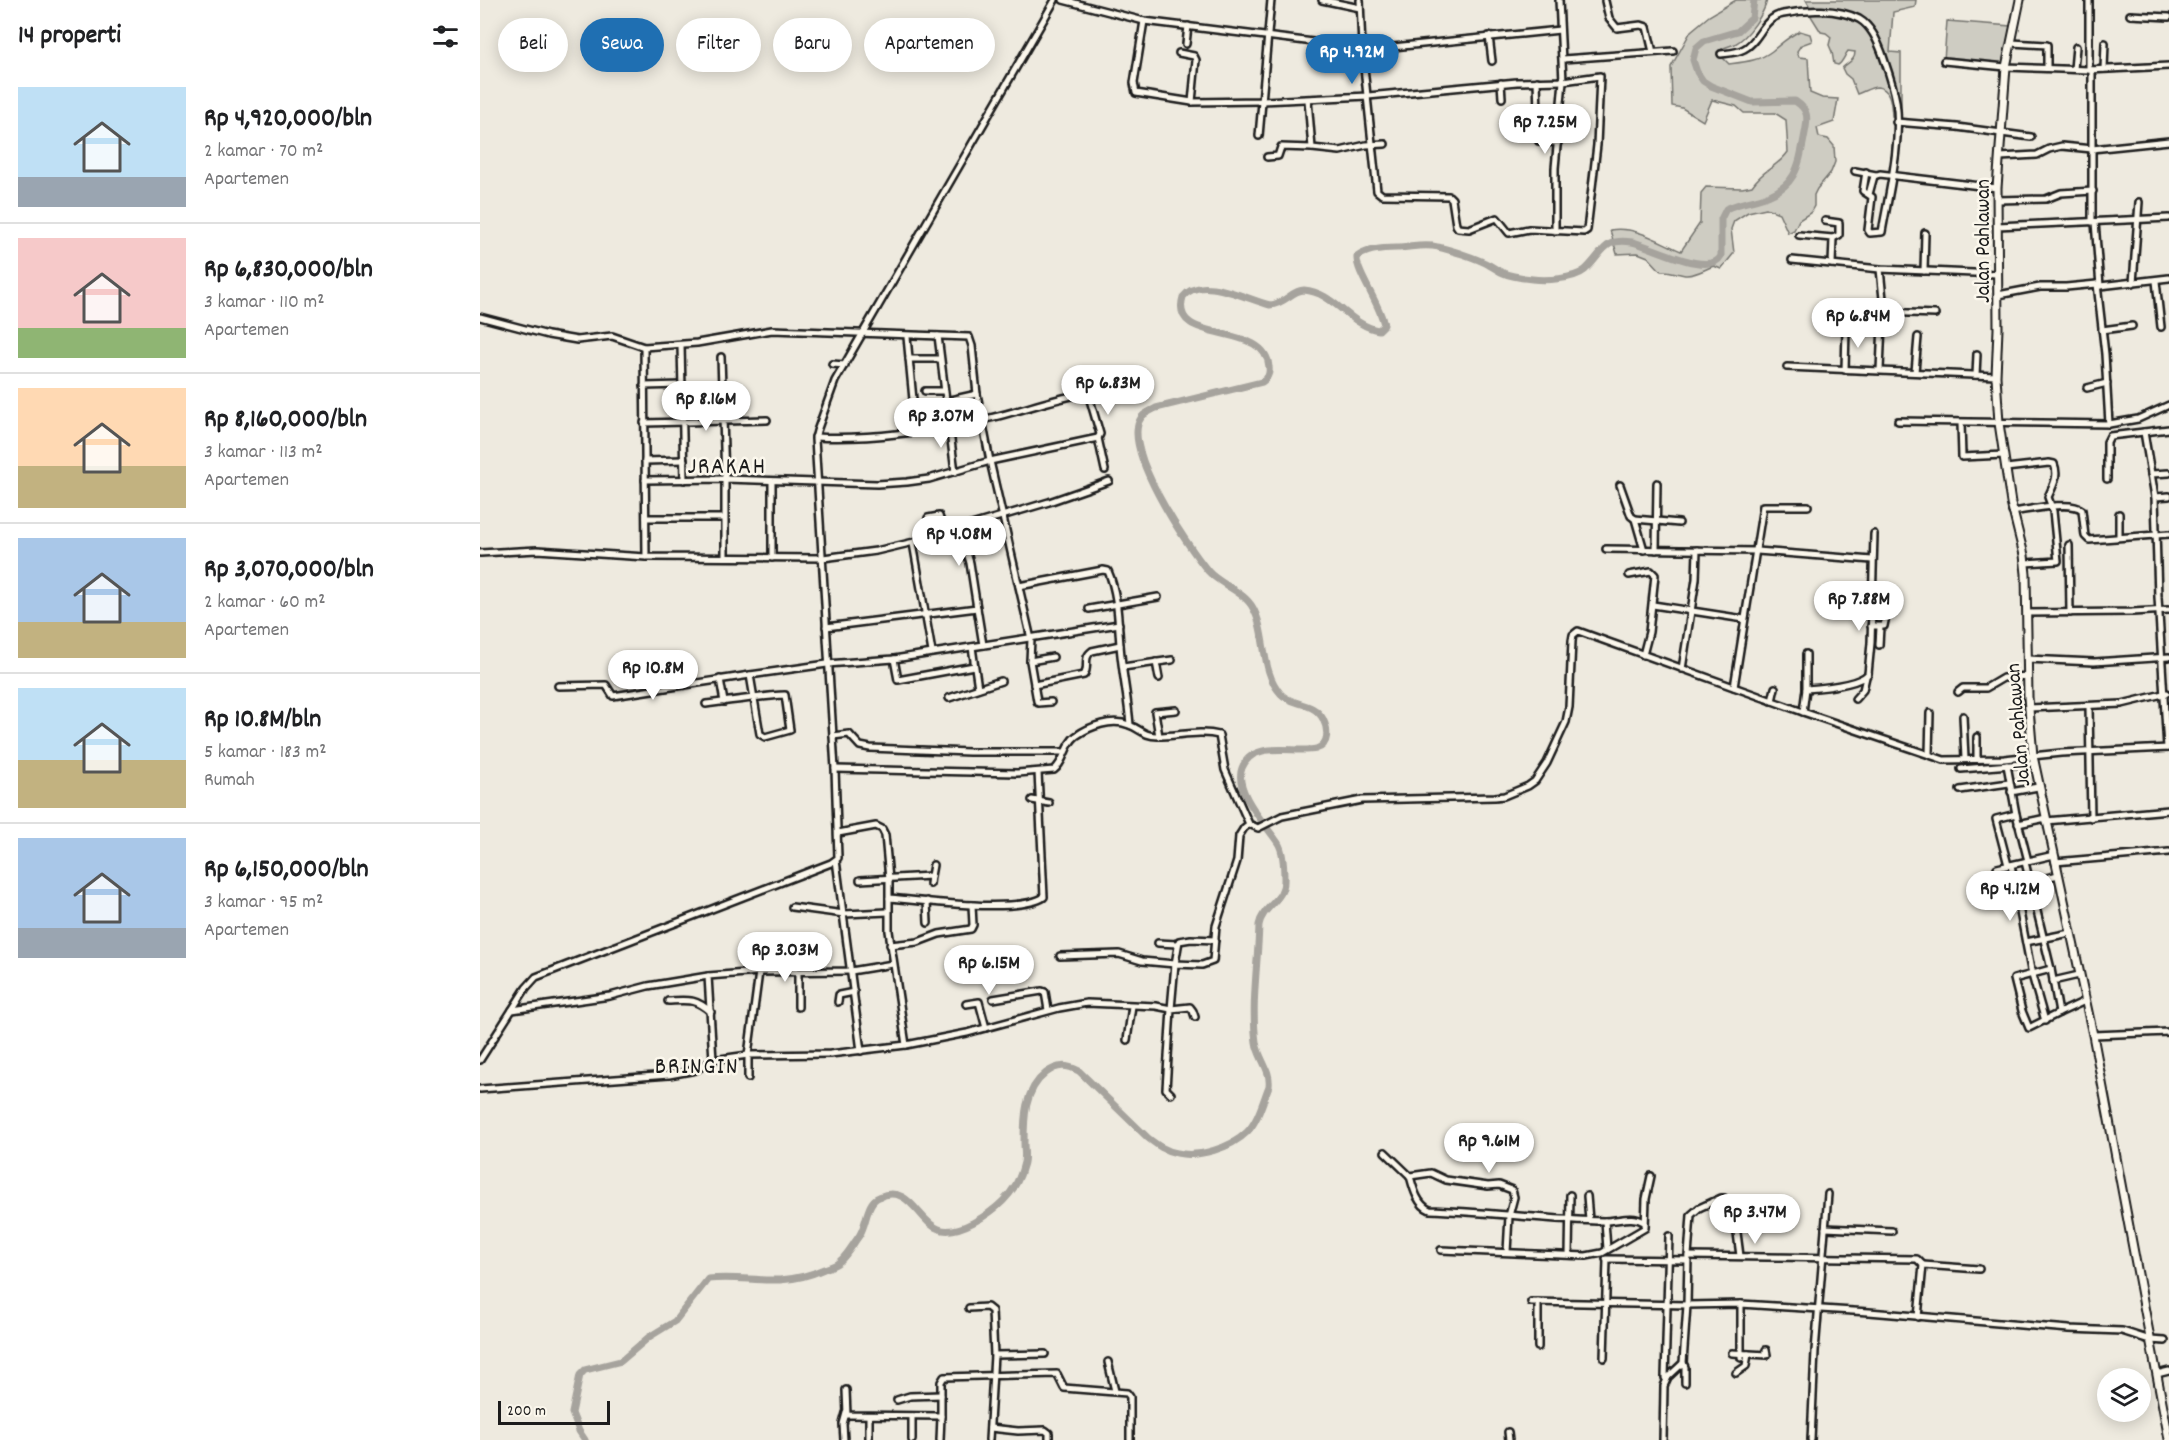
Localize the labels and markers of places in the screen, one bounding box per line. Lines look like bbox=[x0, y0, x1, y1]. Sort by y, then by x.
pin: Rp 4.92M bbox=[1290, 34, 1414, 85]
pin: Rp 7.25M bbox=[1483, 104, 1607, 155]
pin: Rp 6.84M bbox=[1796, 298, 1920, 349]
pin: Rp 6.83M bbox=[1046, 365, 1170, 416]
pin: Rp 8.16M bbox=[644, 381, 768, 432]
pin: Rp 3.07M bbox=[879, 398, 1003, 449]
pin: Rp 4.08M bbox=[897, 516, 1021, 567]
pin: Rp 7.88M bbox=[1797, 581, 1921, 632]
pin: Rp 10.8M bbox=[591, 650, 715, 701]
pin: Rp 4.12M bbox=[1948, 871, 2072, 922]
pin: Rp 3.03M bbox=[723, 932, 847, 983]
pin: Rp 6.15M bbox=[927, 945, 1051, 996]
pin: Rp 9.61M bbox=[1427, 1123, 1551, 1174]
pin: Rp 3.47M bbox=[1693, 1194, 1817, 1245]

